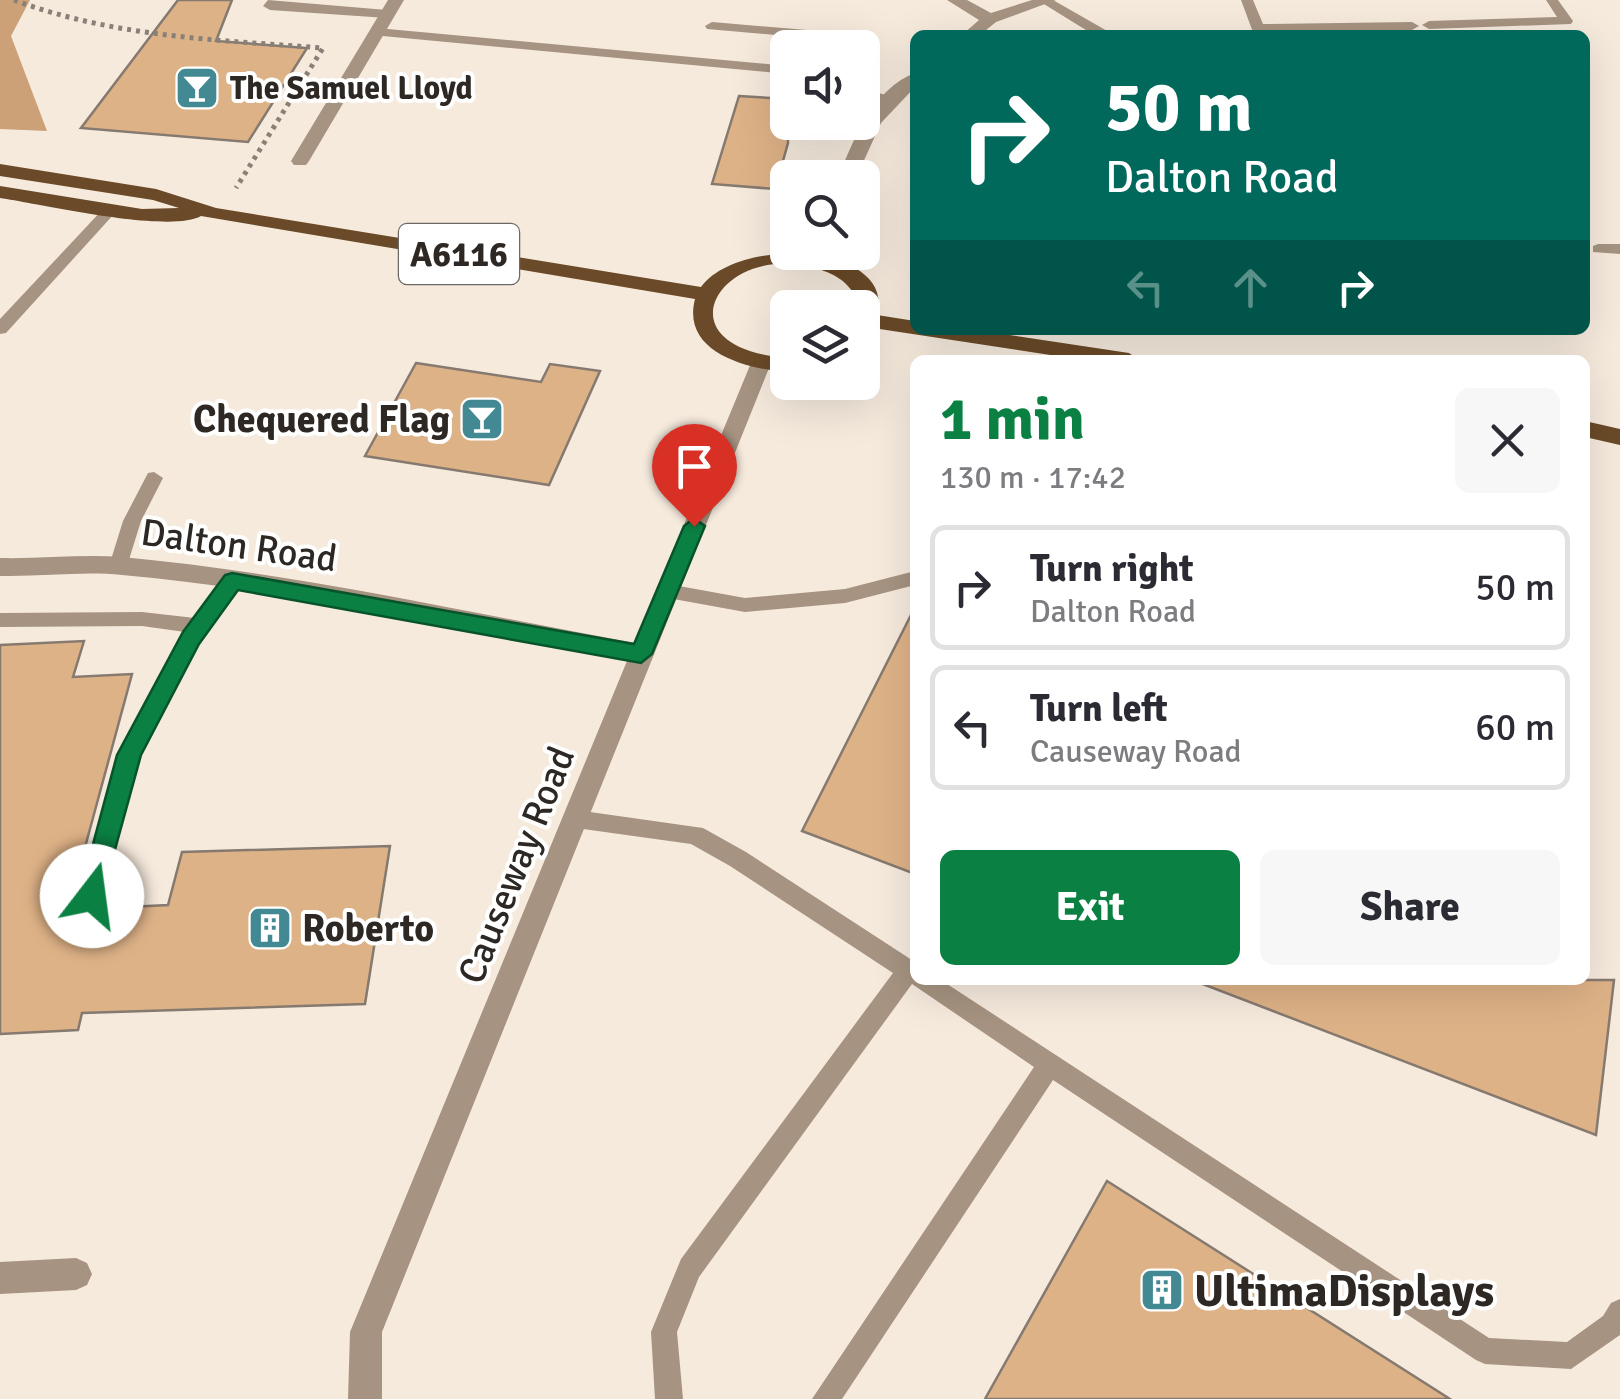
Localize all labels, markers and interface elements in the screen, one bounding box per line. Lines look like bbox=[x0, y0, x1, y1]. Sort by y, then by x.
map controls bbox=[770, 30, 880, 400]
button: sound bbox=[770, 30, 880, 140]
text: 50 m bbox=[1105, 64, 1253, 150]
bar icon: The Samuel Lloyd bbox=[174, 65, 220, 111]
place label: The Samuel Lloyd bbox=[230, 69, 473, 108]
icon: right bbox=[940, 70, 1070, 200]
text: Dalton Road bbox=[1105, 150, 1339, 205]
button: search bbox=[770, 160, 880, 270]
road number: A6116 bbox=[399, 224, 519, 284]
icon: left bbox=[1118, 260, 1173, 315]
icon: ahead bbox=[1223, 260, 1278, 315]
icon: right bbox=[1328, 260, 1383, 315]
button: layers bbox=[770, 290, 880, 400]
text: 1 min bbox=[940, 383, 1085, 457]
button: close bbox=[1455, 388, 1560, 493]
place label: Chequered Flag bbox=[193, 396, 450, 443]
bar icon: Chequered Flag bbox=[459, 396, 505, 442]
pin bbox=[652, 424, 737, 527]
icon: arrive bbox=[667, 439, 722, 494]
text: 130 m · 17:42 bbox=[940, 458, 1126, 497]
street label: Dalton Road bbox=[138, 509, 340, 582]
text: Turn right bbox=[1030, 545, 1194, 592]
icon: right bbox=[945, 560, 1000, 615]
text: 50 m bbox=[1475, 564, 1555, 611]
text: Dalton Road bbox=[1030, 592, 1196, 631]
text: Turn left bbox=[1030, 685, 1168, 732]
icon: left bbox=[945, 700, 1000, 755]
text: 60 m bbox=[1475, 704, 1555, 751]
text: Causeway Road bbox=[1030, 732, 1242, 771]
street label: Causeway Road bbox=[448, 740, 585, 990]
position arrow bbox=[40, 844, 144, 948]
button: Exit bbox=[940, 850, 1240, 965]
button: Share bbox=[1260, 850, 1560, 965]
building icon: Roberto bbox=[247, 905, 293, 951]
place label: Roberto bbox=[302, 905, 434, 952]
place label: UltimaDisplays bbox=[1194, 1264, 1494, 1319]
building icon: UltimaDisplays bbox=[1139, 1267, 1185, 1313]

